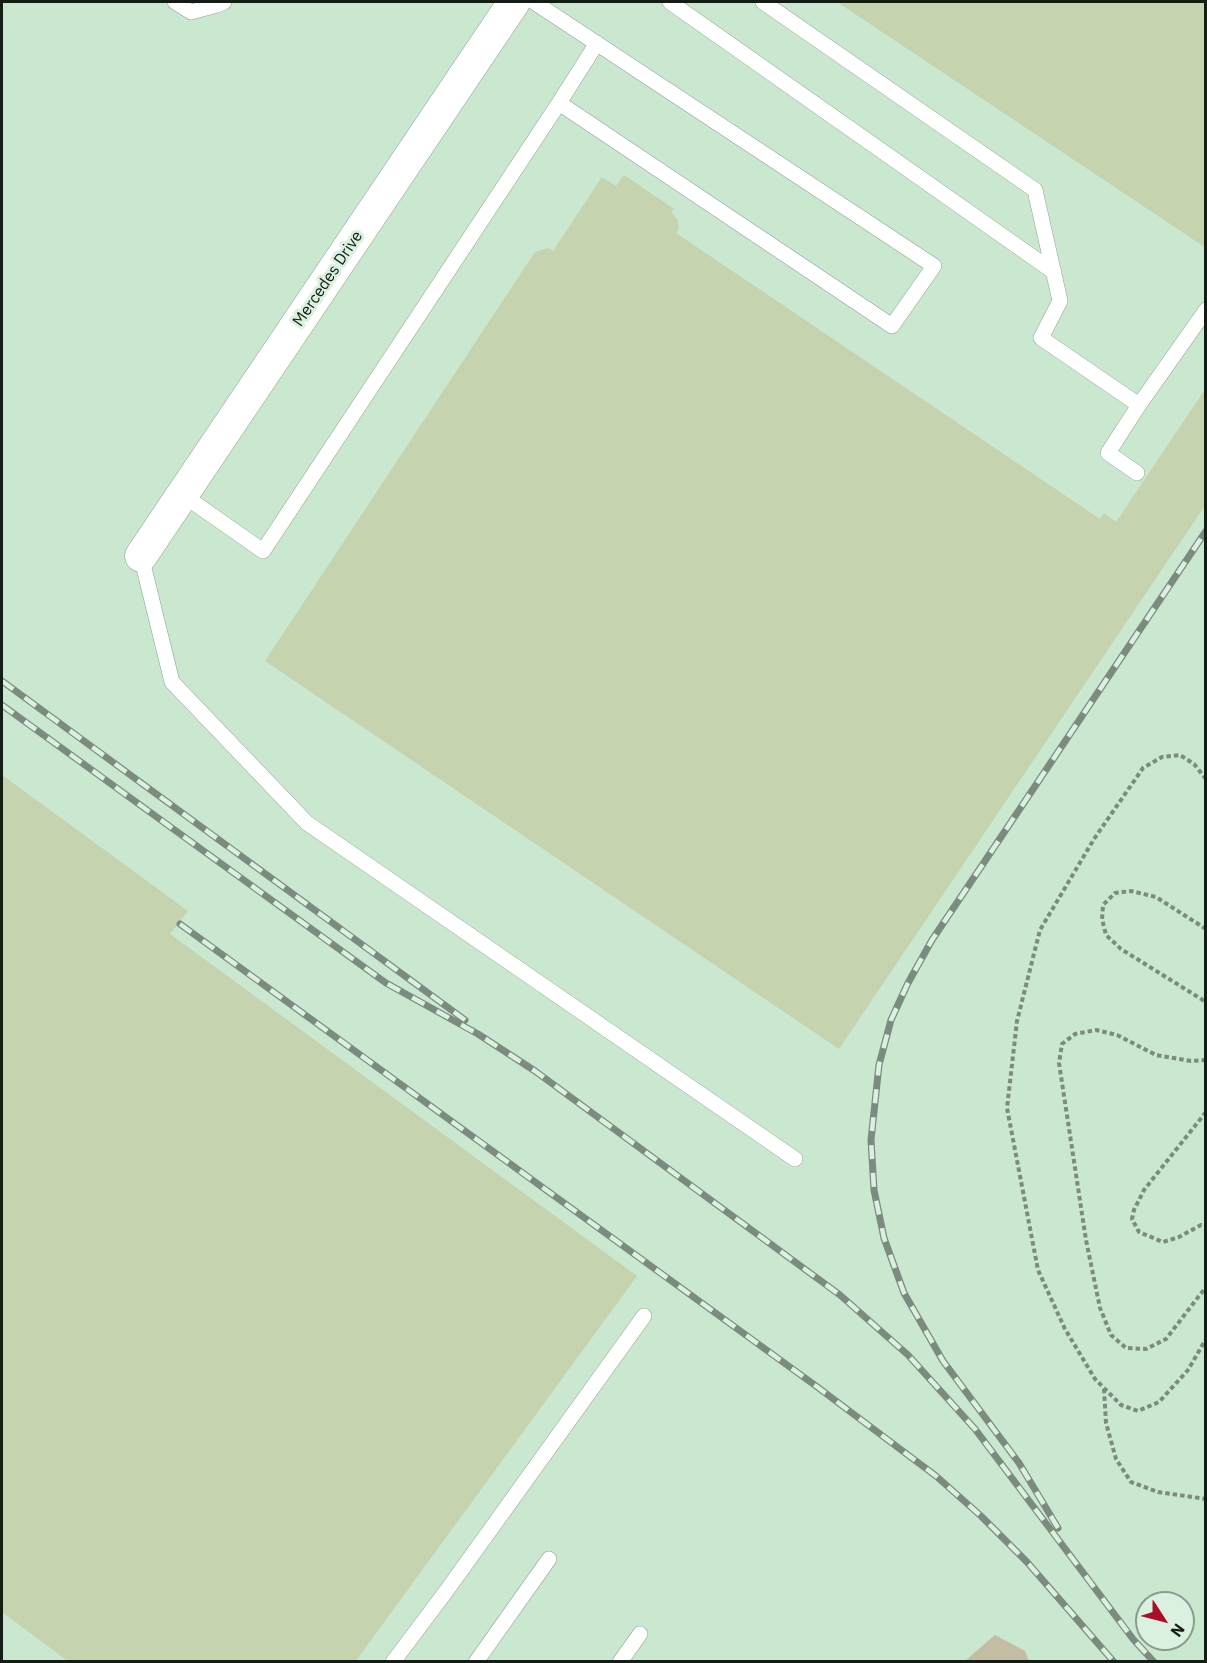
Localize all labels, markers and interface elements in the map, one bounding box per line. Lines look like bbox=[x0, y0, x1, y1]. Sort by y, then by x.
street label: Mercedes Drive bbox=[289, 228, 367, 330]
north arrow bbox=[1135, 1591, 1195, 1651]
text: N bbox=[1166, 1620, 1189, 1641]

